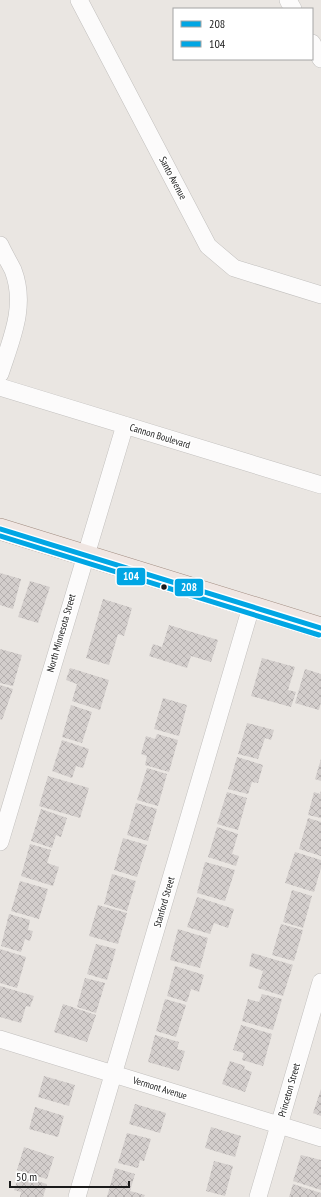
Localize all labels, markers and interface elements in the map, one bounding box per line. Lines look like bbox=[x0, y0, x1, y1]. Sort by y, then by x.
legend bbox=[173, 8, 313, 60]
text: 208 bbox=[209, 16, 225, 31]
text: 104 bbox=[209, 36, 226, 51]
street label: Santo Avenue bbox=[156, 154, 190, 202]
street label: Cannon Boulevard bbox=[128, 421, 192, 451]
line badge: 104 bbox=[116, 567, 146, 586]
text: 104 bbox=[123, 569, 140, 583]
line badge: 208 bbox=[174, 578, 204, 597]
text: 208 bbox=[181, 580, 197, 594]
unlabelled marker bbox=[159, 582, 169, 592]
street label: North Minnesota Street bbox=[44, 592, 78, 674]
street label: Stanford Street bbox=[151, 875, 177, 929]
street label: Princeton Street bbox=[275, 1061, 303, 1118]
street label: Vermont Avenue bbox=[130, 1073, 189, 1102]
scale bar bbox=[10, 1163, 129, 1189]
text: 50 m bbox=[16, 1169, 37, 1184]

